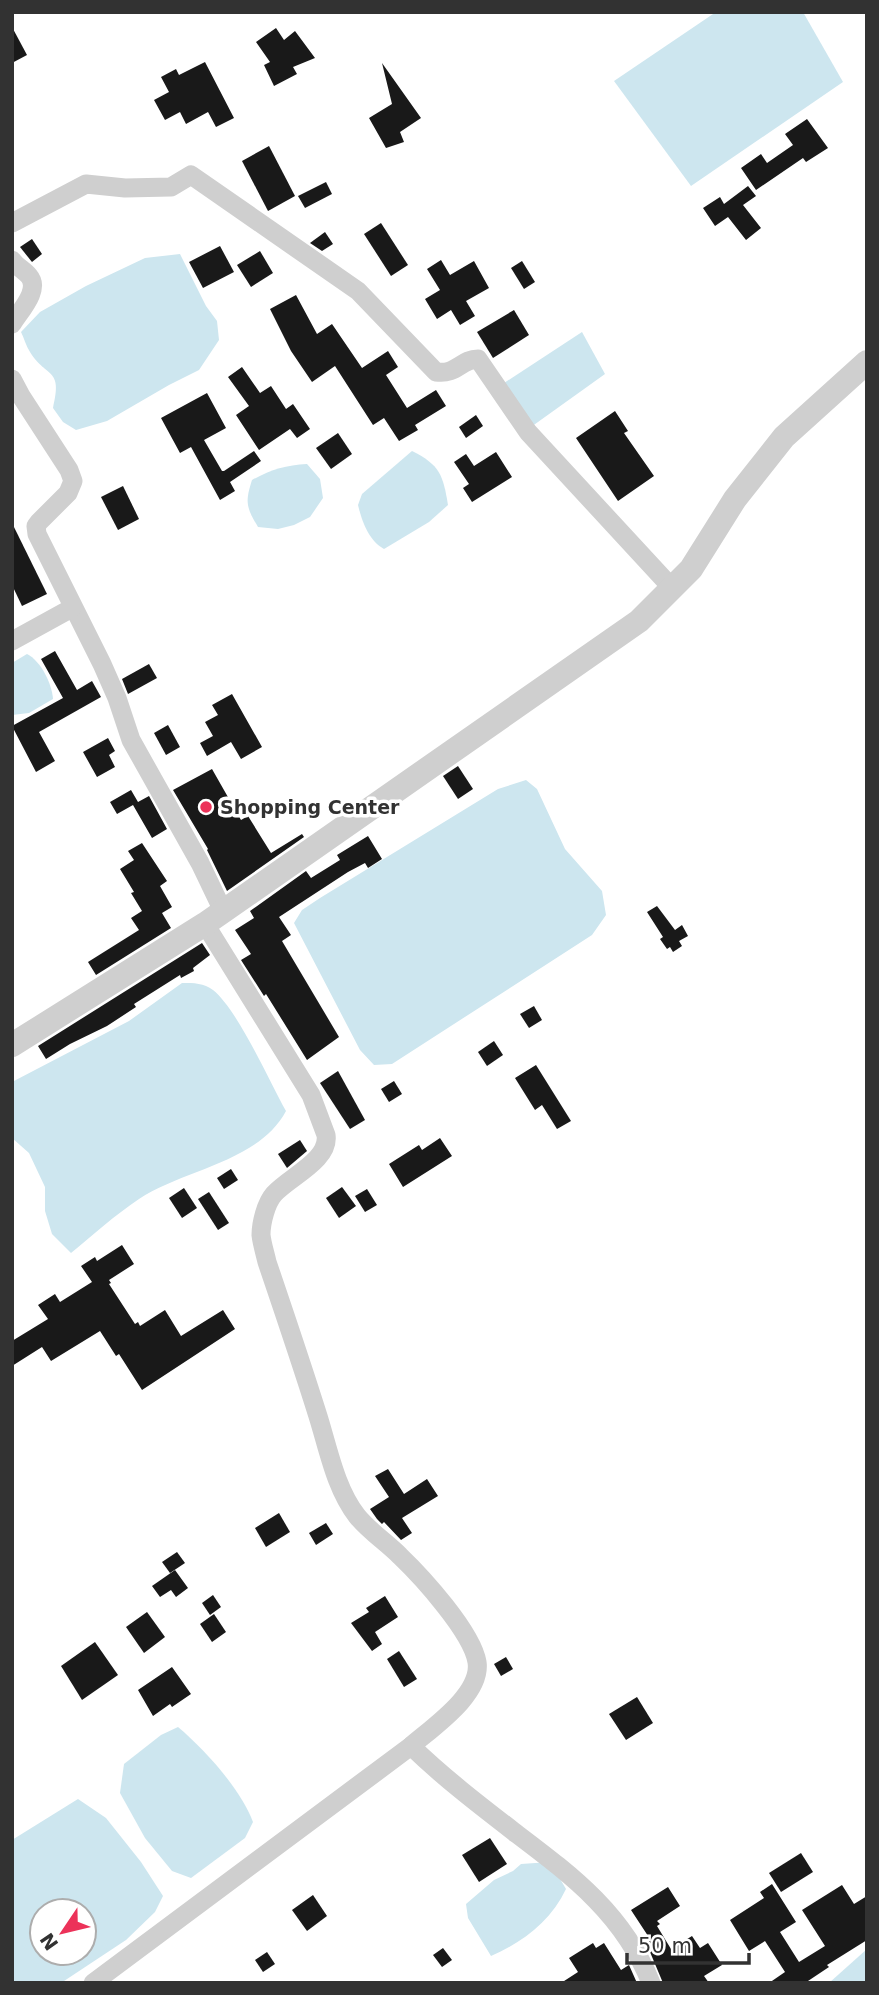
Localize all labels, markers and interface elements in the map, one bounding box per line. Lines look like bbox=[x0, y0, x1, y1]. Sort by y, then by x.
place label: Shopping Center bbox=[220, 796, 400, 818]
marker: Shopping Center bbox=[198, 799, 214, 815]
north arrow bbox=[28, 1897, 98, 1967]
scale bar bbox=[627, 1922, 750, 1966]
text: N bbox=[36, 1929, 63, 1955]
text: 50 m bbox=[638, 1934, 692, 1958]

